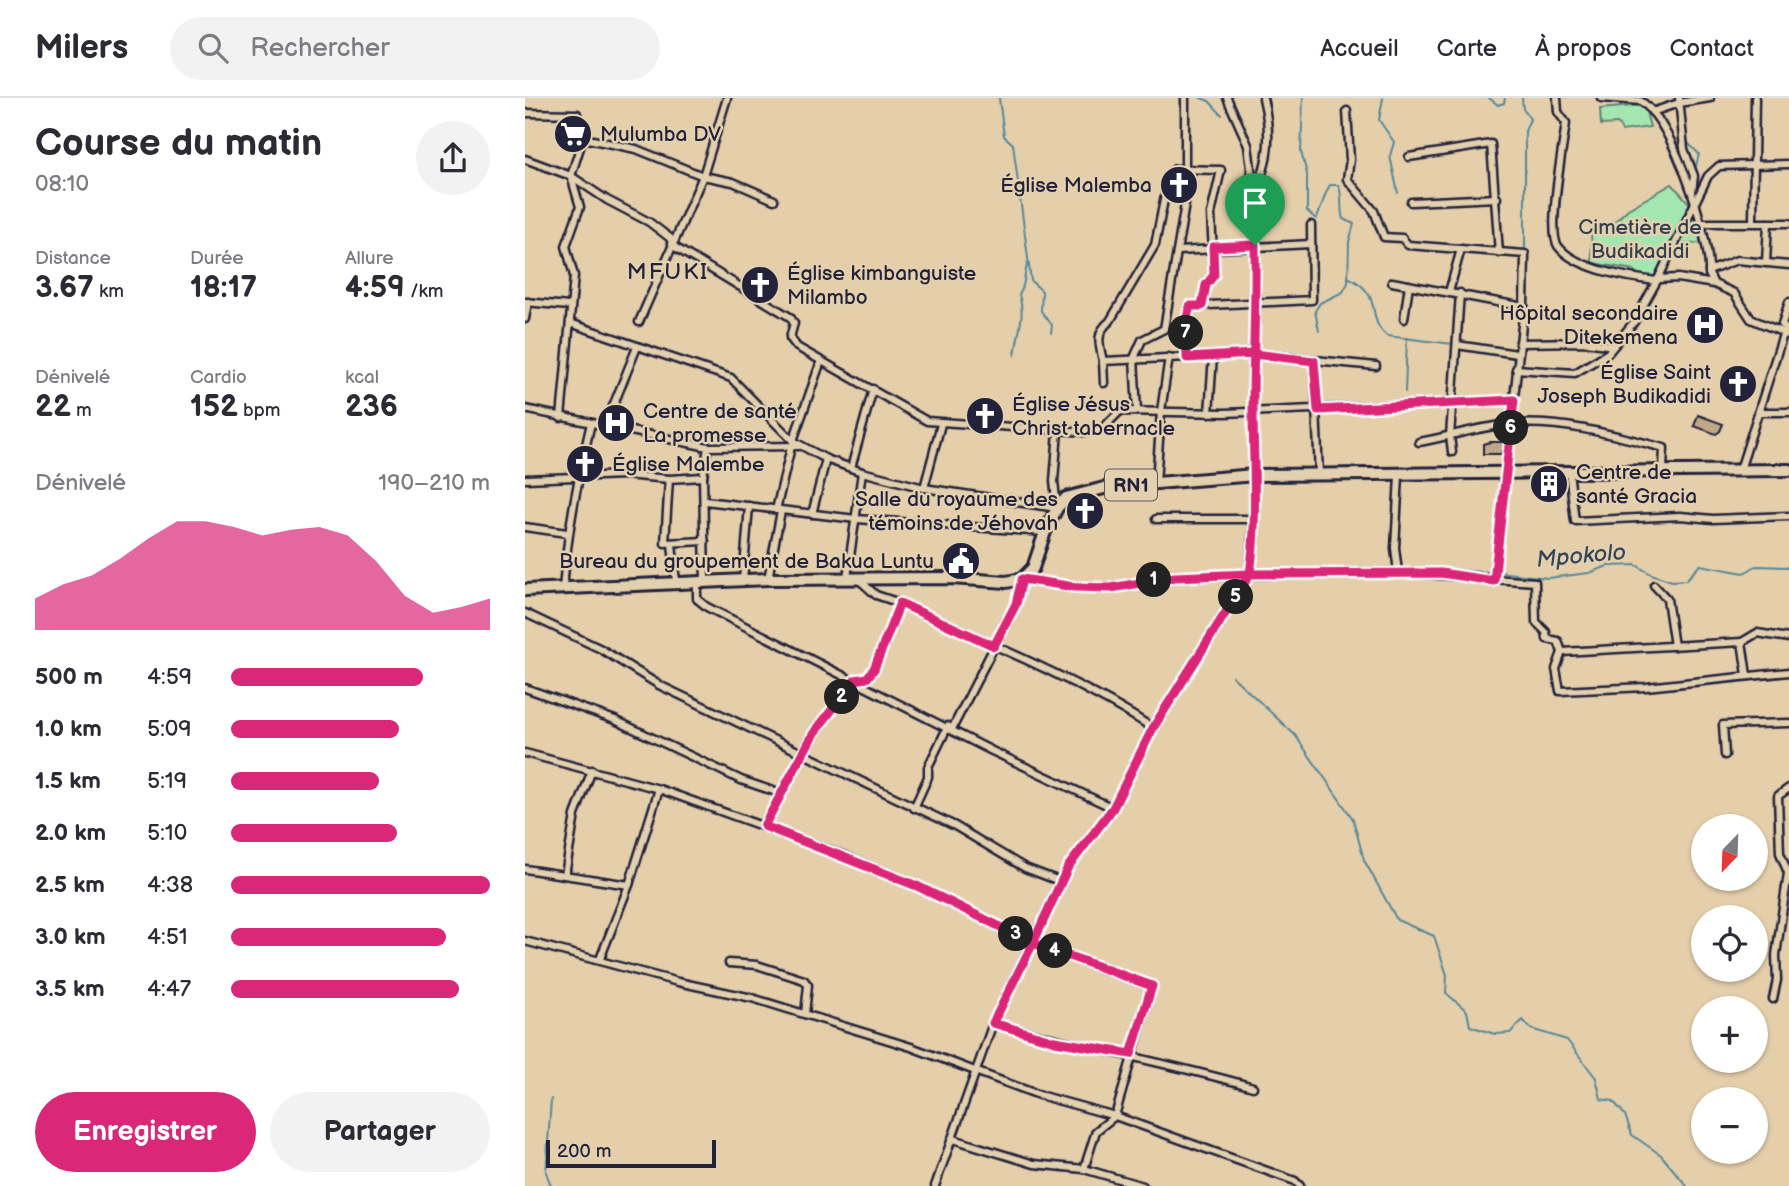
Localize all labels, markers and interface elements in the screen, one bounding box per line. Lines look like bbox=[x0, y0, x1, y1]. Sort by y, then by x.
search box bbox=[170, 17, 660, 80]
text: Milers bbox=[35, 28, 128, 68]
icon: search bbox=[194, 29, 232, 67]
text: Rechercher bbox=[250, 33, 390, 64]
text: Accueil bbox=[1320, 34, 1399, 63]
text: Carte bbox=[1437, 34, 1497, 63]
text: À propos bbox=[1535, 34, 1631, 63]
text: Contact bbox=[1669, 34, 1754, 63]
supermarket icon: Mulumba DV bbox=[552, 113, 594, 155]
text: Course du matin bbox=[35, 121, 322, 166]
button: share bbox=[416, 121, 490, 195]
place label: Mulumba DV bbox=[600, 122, 721, 147]
church icon: Église Malemba bbox=[1158, 164, 1200, 206]
text: 08:10 bbox=[35, 170, 89, 198]
place label: Église Malemba bbox=[1000, 173, 1152, 198]
pin bbox=[1225, 173, 1285, 245]
icon: arrive bbox=[1236, 184, 1274, 222]
park label: Cimetière de Budikadidi bbox=[1578, 215, 1702, 264]
text: Distance bbox=[35, 247, 111, 270]
text: Durée bbox=[190, 247, 244, 270]
text: Allure bbox=[345, 247, 393, 270]
district label: MFUKI bbox=[627, 258, 709, 286]
place label: Église kimbanguiste Milambo bbox=[787, 261, 976, 310]
church icon: Église kimbanguiste Milambo bbox=[739, 264, 781, 306]
text: 3.67 bbox=[35, 270, 94, 306]
text: 18:17 bbox=[190, 270, 257, 306]
text: 4:59 bbox=[345, 270, 405, 306]
text: km bbox=[94, 280, 124, 303]
text: /km bbox=[405, 280, 444, 303]
place label: Hôpital secondaire Ditekemena bbox=[1499, 301, 1678, 350]
hospital icon: Hôpital secondaire Ditekemena bbox=[1684, 304, 1726, 346]
pin: 7 bbox=[1169, 316, 1203, 350]
text: 7 bbox=[1180, 321, 1191, 344]
place label: Église Saint Joseph Budikadidi bbox=[1537, 360, 1712, 409]
church icon: Église Saint Joseph Budikadidi bbox=[1717, 363, 1759, 405]
text: Dénivelé bbox=[35, 366, 110, 389]
text: Cardio bbox=[190, 366, 247, 389]
text: kcal bbox=[345, 366, 379, 389]
text: 22 bbox=[35, 389, 71, 425]
text: 152 bbox=[190, 389, 238, 425]
text: 236 bbox=[345, 389, 398, 425]
place label: Église Jésus Christ tabernacle bbox=[1012, 392, 1175, 441]
church icon: Église Jésus Christ tabernacle bbox=[964, 395, 1006, 437]
text: m bbox=[71, 399, 92, 422]
text: bpm bbox=[238, 399, 280, 422]
place label: Centre de santé La promesse bbox=[643, 399, 797, 448]
hospital icon: Centre de santé La promesse bbox=[595, 402, 637, 444]
pin: 6 bbox=[1493, 410, 1529, 446]
text: 6 bbox=[1505, 416, 1516, 439]
church icon: Église Malembe bbox=[564, 443, 606, 485]
place label: Église Malembe bbox=[612, 452, 764, 477]
place label: Centre de santé Gracia bbox=[1576, 460, 1697, 509]
building icon: Centre de santé Gracia bbox=[1528, 463, 1570, 505]
text: Dénivelé bbox=[35, 469, 126, 497]
text: 190–210 m bbox=[378, 469, 490, 497]
road number: RN1 bbox=[1105, 470, 1157, 500]
place label: Salle du royaume des témoins de Jéhovah bbox=[855, 487, 1058, 536]
church icon: Salle du royaume des témoins de Jéhovah bbox=[1064, 490, 1106, 532]
water label: Mpokolo bbox=[1535, 538, 1627, 574]
public building icon: Bureau du groupement de Bakua Luntu bbox=[940, 540, 982, 582]
place label: Bureau du groupement de Bakua Luntu bbox=[559, 549, 934, 574]
pin: 1 bbox=[1137, 562, 1171, 598]
text: 1 bbox=[1150, 568, 1158, 591]
pin: 5 bbox=[1219, 580, 1253, 614]
text: 5 bbox=[1230, 585, 1241, 608]
text: 500 m bbox=[35, 663, 103, 691]
text: 4:59 bbox=[147, 663, 192, 691]
pin: 2 bbox=[825, 680, 859, 714]
text: 2 bbox=[836, 685, 847, 708]
text: 1.0 km bbox=[35, 715, 102, 743]
text: 5:09 bbox=[147, 715, 192, 743]
text: 1.5 km bbox=[35, 767, 101, 795]
text: 5:19 bbox=[147, 767, 187, 795]
north arrow bbox=[1691, 814, 1767, 891]
map controls bbox=[1691, 814, 1768, 1164]
text: 2.0 km bbox=[35, 819, 106, 847]
text: 5:10 bbox=[147, 819, 187, 847]
text: 2.5 km bbox=[35, 871, 105, 899]
text: 4:38 bbox=[147, 871, 193, 899]
button: locate bbox=[1691, 905, 1768, 982]
pin: 3 bbox=[999, 916, 1033, 952]
text: 3 bbox=[1010, 922, 1021, 945]
text: 3.0 km bbox=[35, 923, 106, 951]
text: 4:51 bbox=[147, 923, 188, 951]
pin: 4 bbox=[1037, 934, 1073, 968]
text: 4 bbox=[1049, 939, 1060, 962]
text: 3.5 km bbox=[35, 975, 105, 1003]
text: 4:47 bbox=[147, 975, 191, 1003]
button: + bbox=[1691, 996, 1768, 1073]
button: − bbox=[1691, 1087, 1768, 1164]
button: Enregistrer bbox=[35, 1092, 256, 1172]
button: Partager bbox=[270, 1092, 490, 1172]
scale bar bbox=[546, 1137, 716, 1169]
text: 200 m bbox=[557, 1140, 611, 1163]

